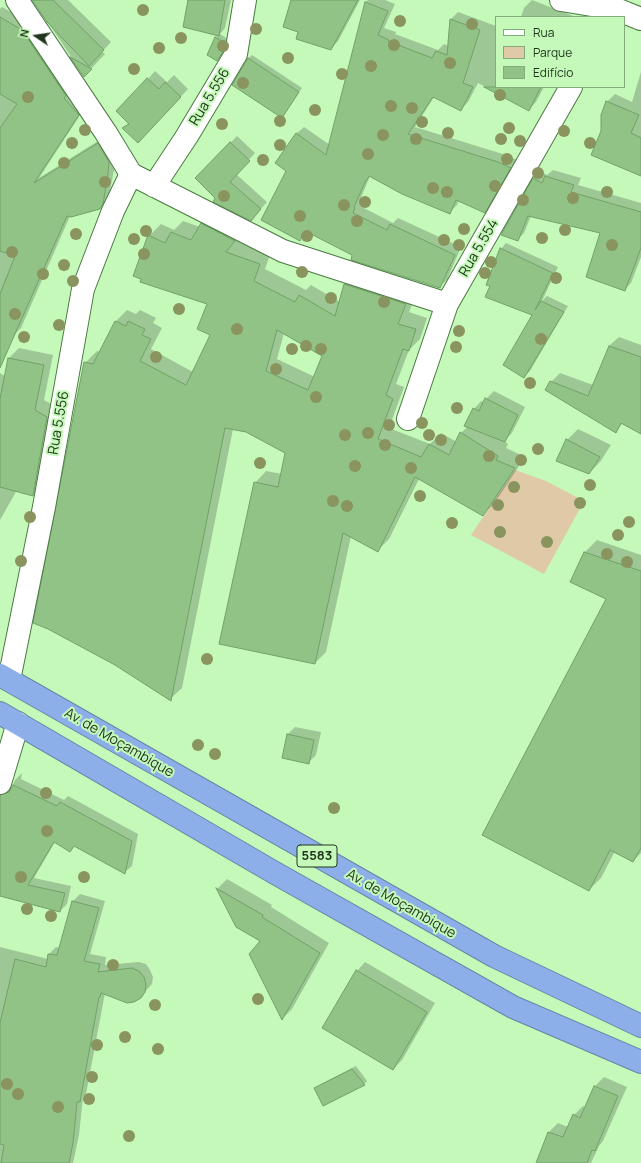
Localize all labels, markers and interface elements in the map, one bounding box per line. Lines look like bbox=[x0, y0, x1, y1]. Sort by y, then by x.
north arrow bbox=[16, 16, 56, 56]
legend bbox=[495, 16, 625, 88]
text: Rua bbox=[533, 24, 554, 41]
text: N bbox=[16, 28, 32, 39]
text: Parque bbox=[533, 44, 572, 61]
text: Edifício bbox=[533, 64, 573, 81]
street label: Rua 5.556 bbox=[186, 65, 234, 129]
street label: Rua 5.554 bbox=[456, 216, 502, 280]
street label: Rua 5.556 bbox=[45, 390, 73, 456]
street label: Av. de Moçambique bbox=[61, 705, 177, 781]
road number: 5583 bbox=[297, 845, 337, 867]
street label: Av. de Moçambique bbox=[343, 866, 459, 942]

